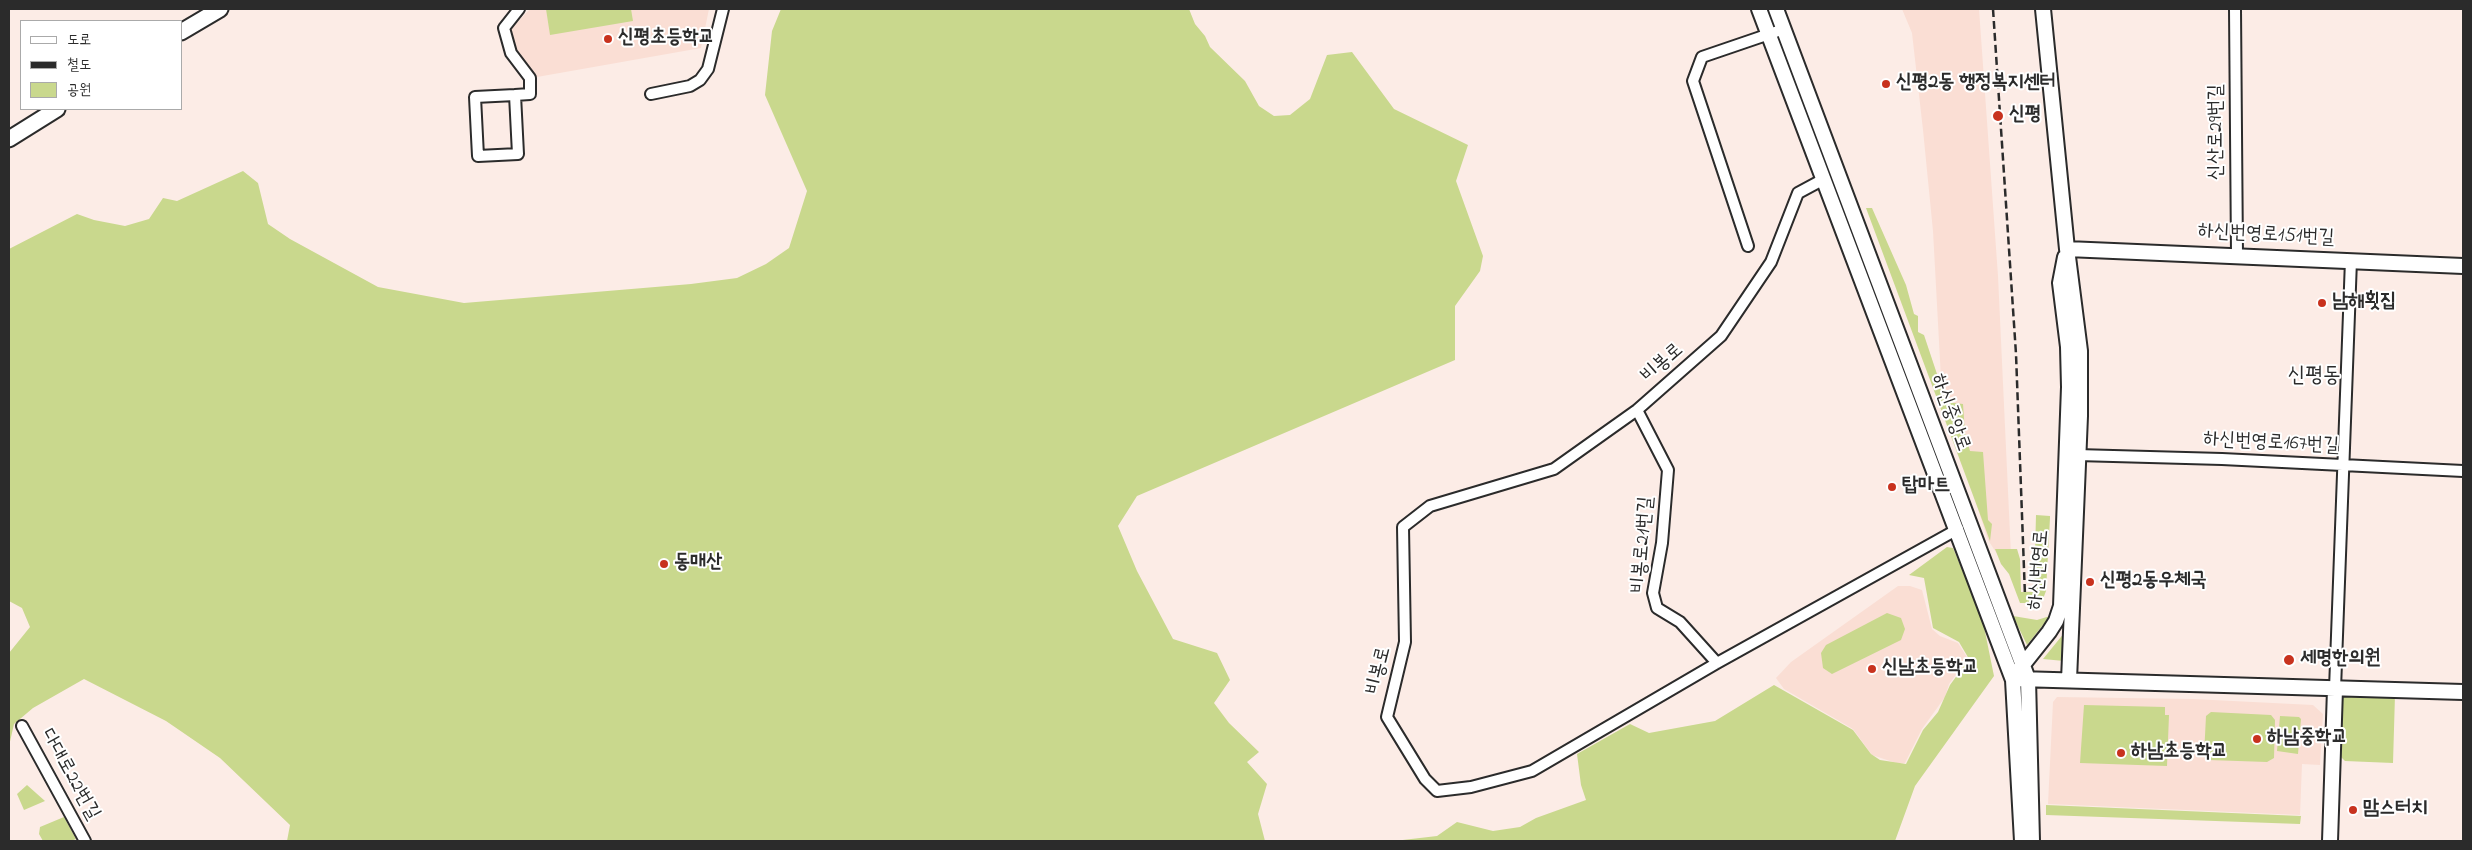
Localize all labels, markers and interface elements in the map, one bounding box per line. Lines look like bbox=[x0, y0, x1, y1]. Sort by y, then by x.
legend bbox=[20, 20, 182, 110]
place label: 신평초등학교 bbox=[618, 27, 715, 51]
text: 도로 bbox=[67, 29, 91, 51]
marker: 신평초등학교 bbox=[602, 33, 614, 45]
text: 철도 bbox=[67, 54, 91, 76]
place label: 신평2동 행정복지센터 bbox=[1896, 72, 2056, 96]
marker: 신평2동 행정복지센터 bbox=[1880, 78, 1892, 90]
text: 공원 bbox=[67, 79, 91, 101]
street label: 신산로29번길 bbox=[2206, 84, 2230, 180]
place label: 신평 bbox=[2009, 104, 2041, 128]
marker: 신평 bbox=[1991, 109, 2005, 123]
street label: 하신번영로151번길 bbox=[2197, 220, 2335, 252]
place label: 남해횟집 bbox=[2332, 291, 2396, 315]
marker: 남해횟집 bbox=[2316, 297, 2328, 309]
street label: 비봉로 bbox=[1637, 339, 1689, 389]
district label: 신평동 bbox=[2287, 364, 2341, 390]
street label: 하신중앙로 bbox=[1924, 371, 1974, 455]
street label: 하신번영로167번길 bbox=[2202, 428, 2340, 460]
place label: 탑마트 bbox=[1902, 475, 1950, 499]
marker: 탑마트 bbox=[1886, 481, 1898, 493]
street label: 비봉로21번길 bbox=[1628, 496, 1660, 594]
street label: 하신번영로 bbox=[2025, 529, 2055, 611]
place label: 동매산 bbox=[674, 552, 722, 576]
marker: 동매산 bbox=[658, 558, 670, 570]
place label: 신평2동우체국 bbox=[2100, 570, 2207, 594]
marker: 신평2동우체국 bbox=[2084, 576, 2096, 588]
street label: 비봉로 bbox=[1363, 645, 1397, 697]
place label: 세명한의원 bbox=[2300, 648, 2380, 672]
marker: 세명한의원 bbox=[2282, 653, 2296, 667]
place label: 신남초등학교 bbox=[1882, 657, 1979, 681]
marker: 신남초등학교 bbox=[1866, 663, 1878, 675]
street label: 다대로22번길 bbox=[34, 725, 104, 825]
place label: 하남중학교 bbox=[2267, 727, 2347, 751]
marker: 하남중학교 bbox=[2251, 733, 2263, 745]
place label: 하남초등학교 bbox=[2131, 741, 2228, 765]
marker: 하남초등학교 bbox=[2115, 747, 2127, 759]
place label: 맘스터치 bbox=[2363, 798, 2427, 822]
marker: 맘스터치 bbox=[2347, 804, 2359, 816]

